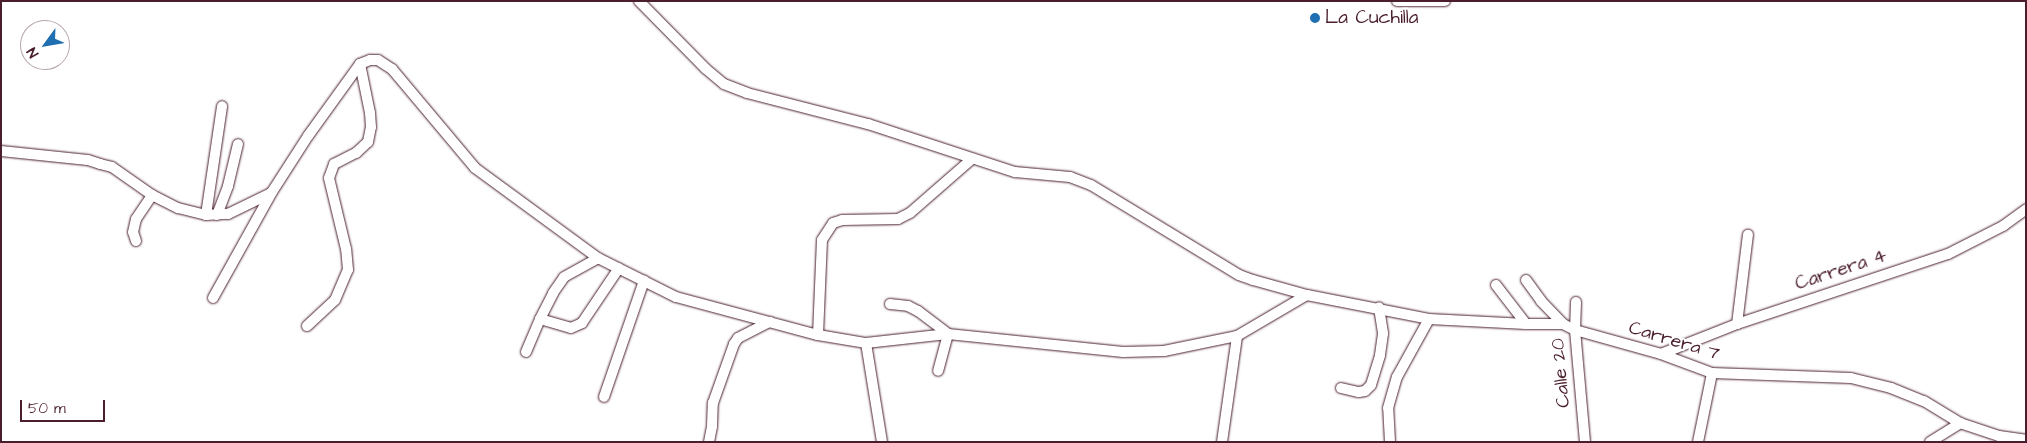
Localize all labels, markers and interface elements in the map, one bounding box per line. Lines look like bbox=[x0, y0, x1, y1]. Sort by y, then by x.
place label: La Cuchilla bbox=[1325, 7, 1418, 29]
marker: La Cuchilla bbox=[1309, 12, 1321, 24]
north arrow bbox=[20, 20, 70, 70]
text: N bbox=[22, 43, 44, 61]
street label: Carrera 4 bbox=[1792, 244, 1890, 296]
street label: Carrera 7 bbox=[1626, 316, 1722, 366]
street label: Calle 20 bbox=[1547, 337, 1575, 409]
scale bar bbox=[22, 390, 108, 422]
text: 50 m bbox=[28, 398, 66, 419]

